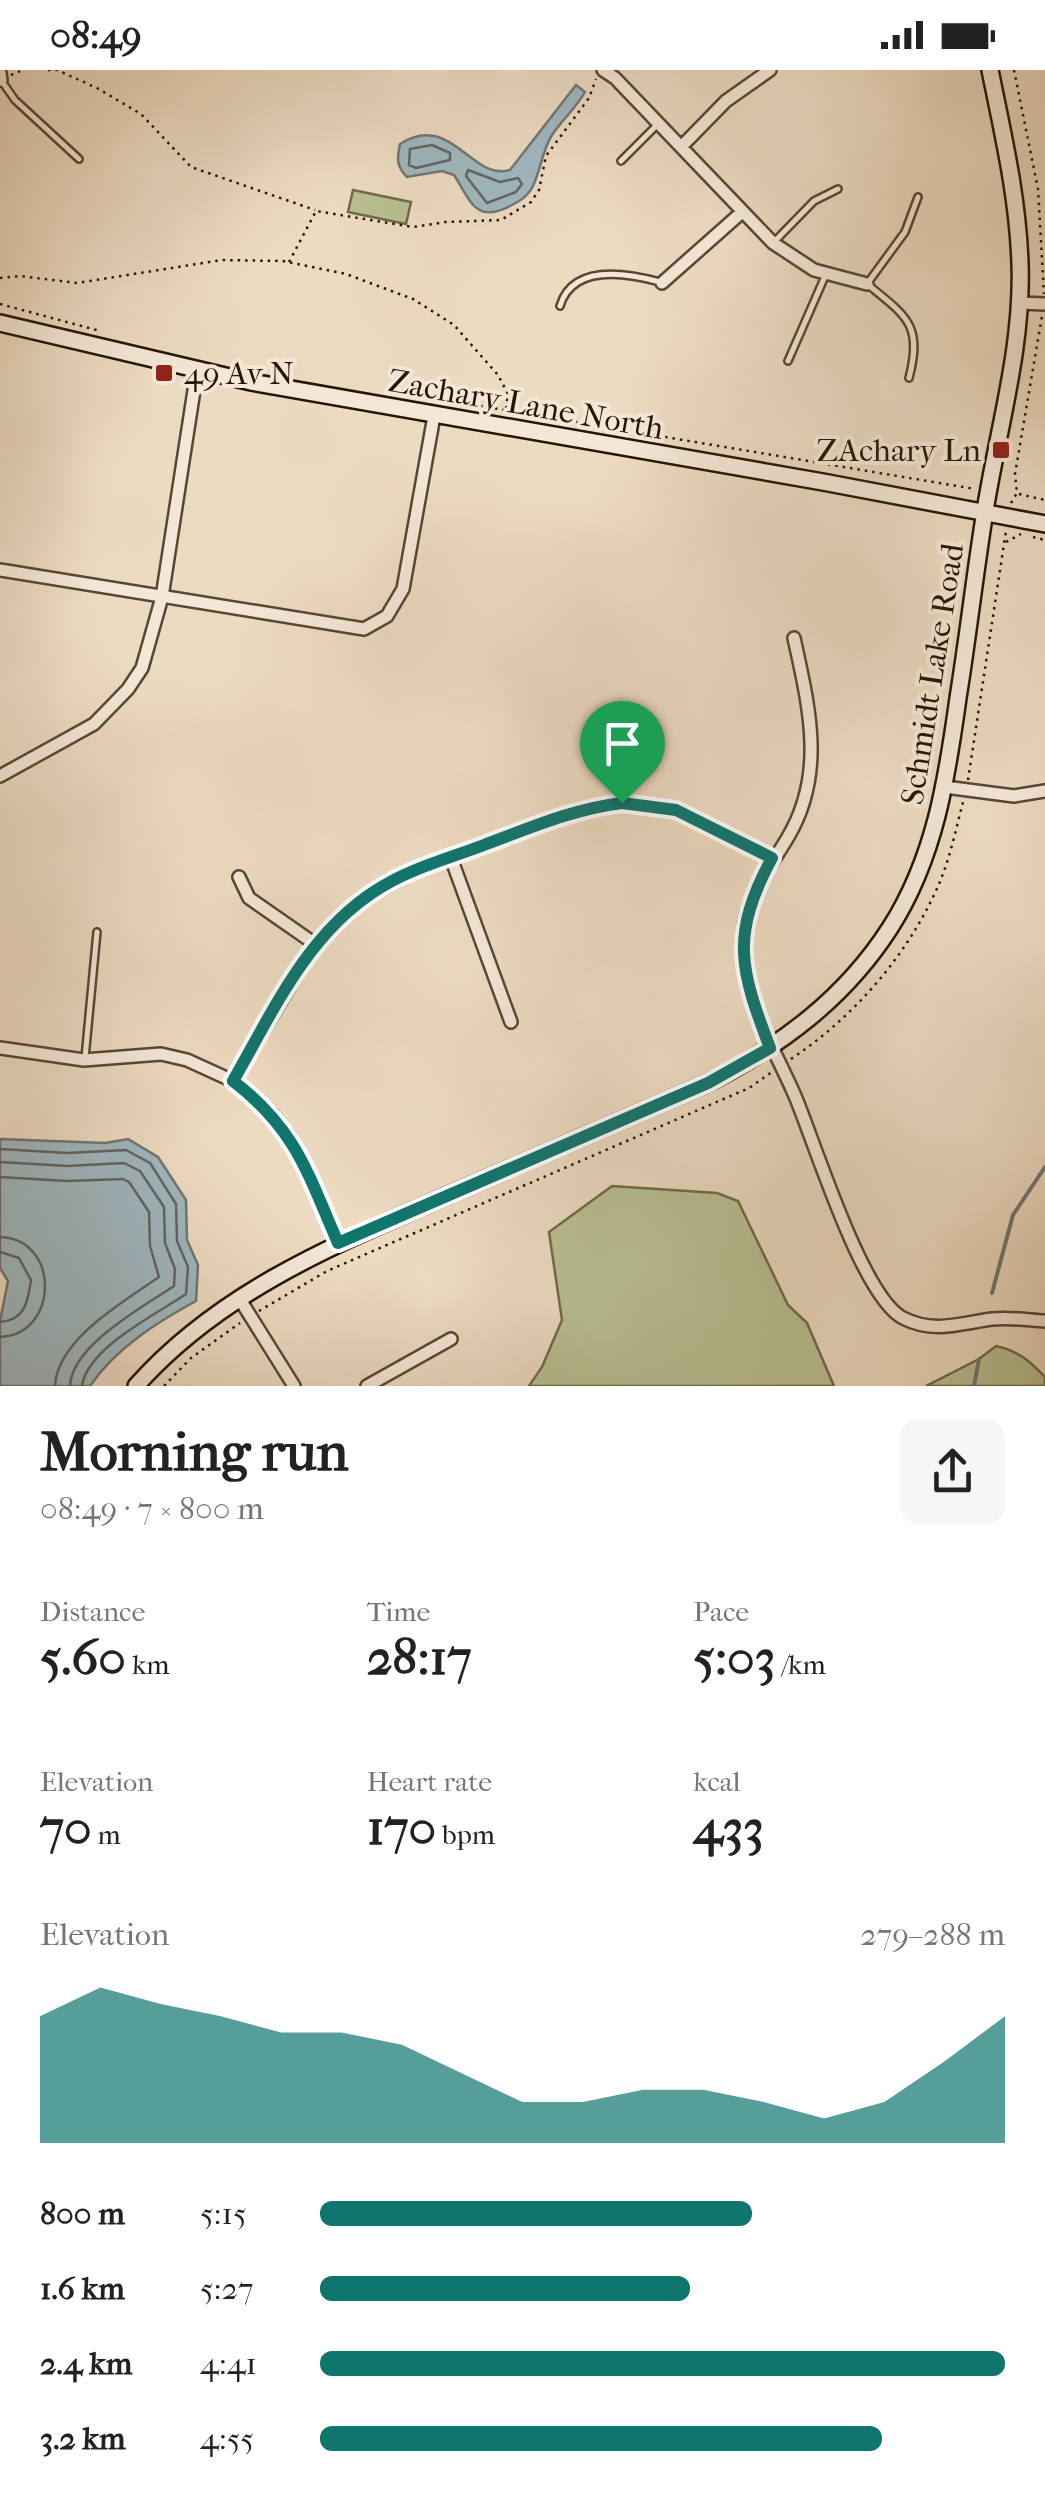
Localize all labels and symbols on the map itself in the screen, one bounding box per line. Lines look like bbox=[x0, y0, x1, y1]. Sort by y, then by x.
place label: 49 Av N bbox=[184, 355, 294, 392]
marker: 49 Av N bbox=[153, 362, 175, 384]
street label: Zachary Lane North bbox=[385, 362, 666, 447]
place label: ZAchary Ln bbox=[817, 432, 981, 469]
marker: ZAchary Ln bbox=[990, 439, 1012, 461]
street label: Schmidt Lake Road bbox=[894, 540, 972, 807]
pin bbox=[580, 701, 665, 804]

